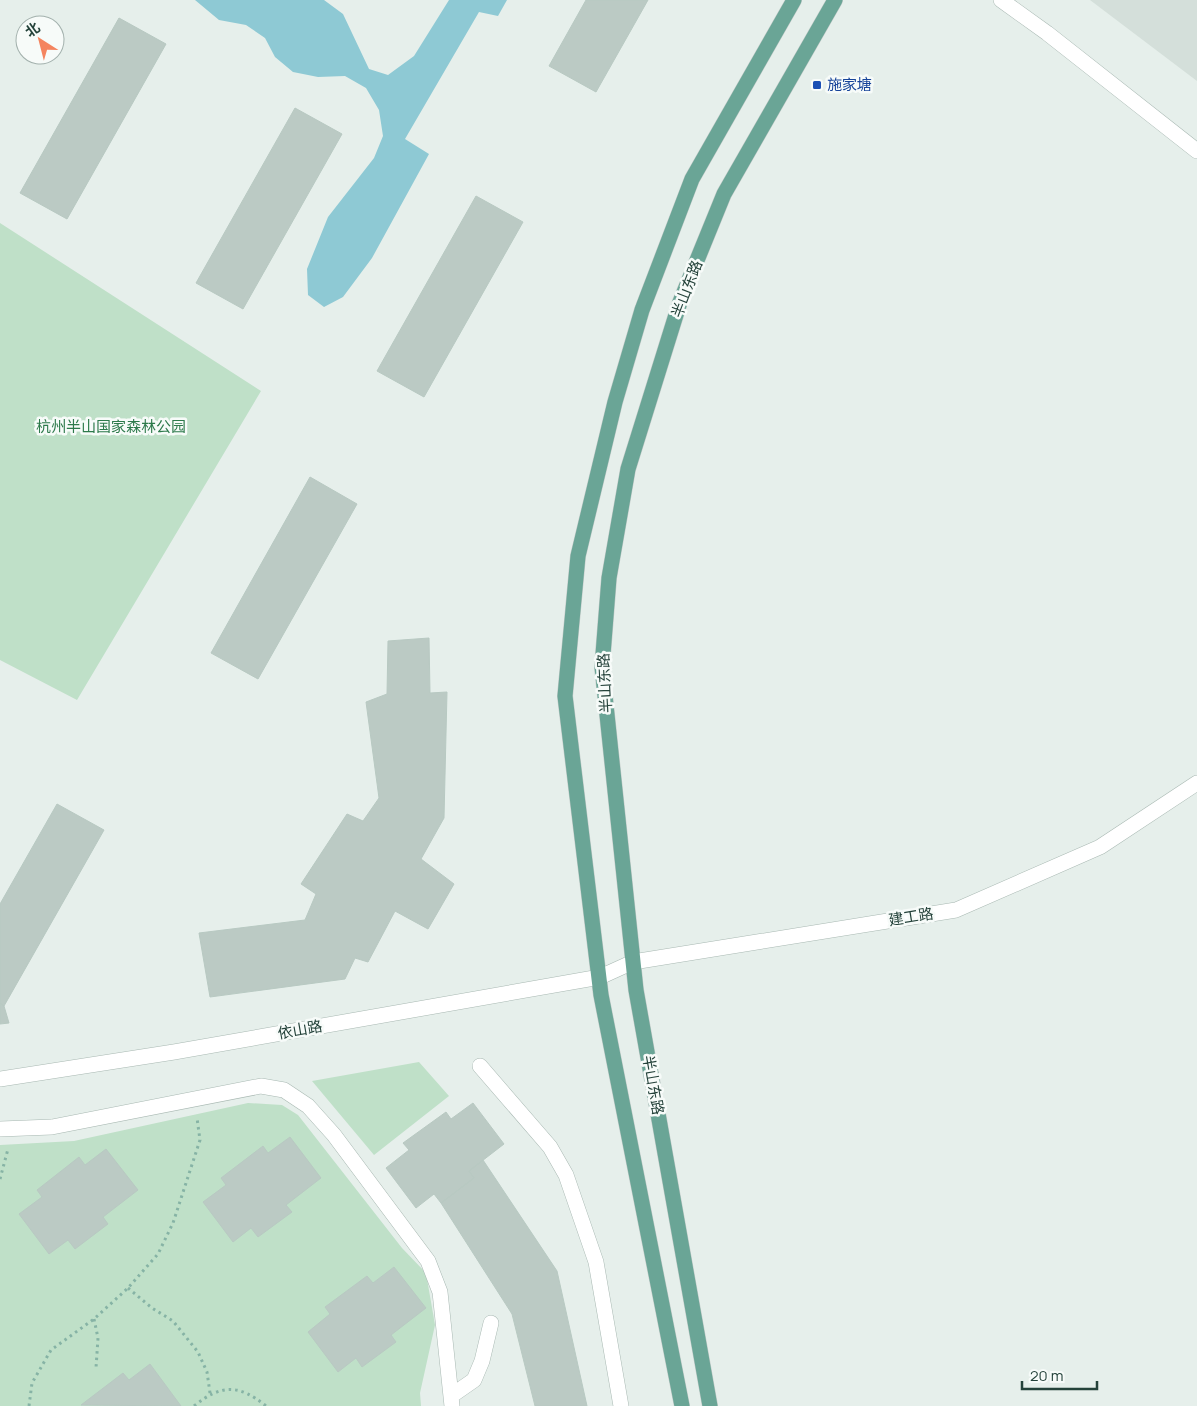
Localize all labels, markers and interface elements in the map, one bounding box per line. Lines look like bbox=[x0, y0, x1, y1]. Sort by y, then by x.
north arrow bbox=[15, 15, 65, 65]
text: 北 bbox=[21, 17, 43, 41]
place label: 施家塘 bbox=[827, 74, 872, 95]
marker: 施家塘 bbox=[811, 79, 823, 91]
street label: 半山东路 bbox=[666, 257, 707, 321]
park label: 杭州半山国家森林公园 bbox=[36, 416, 186, 437]
street label: 半山东路 bbox=[592, 653, 617, 714]
street label: 建工路 bbox=[887, 903, 935, 930]
street label: 依山路 bbox=[276, 1015, 324, 1044]
street label: 半山东路 bbox=[638, 1054, 669, 1116]
scale bar bbox=[1022, 1358, 1097, 1390]
text: 20 m bbox=[1030, 1365, 1063, 1386]

